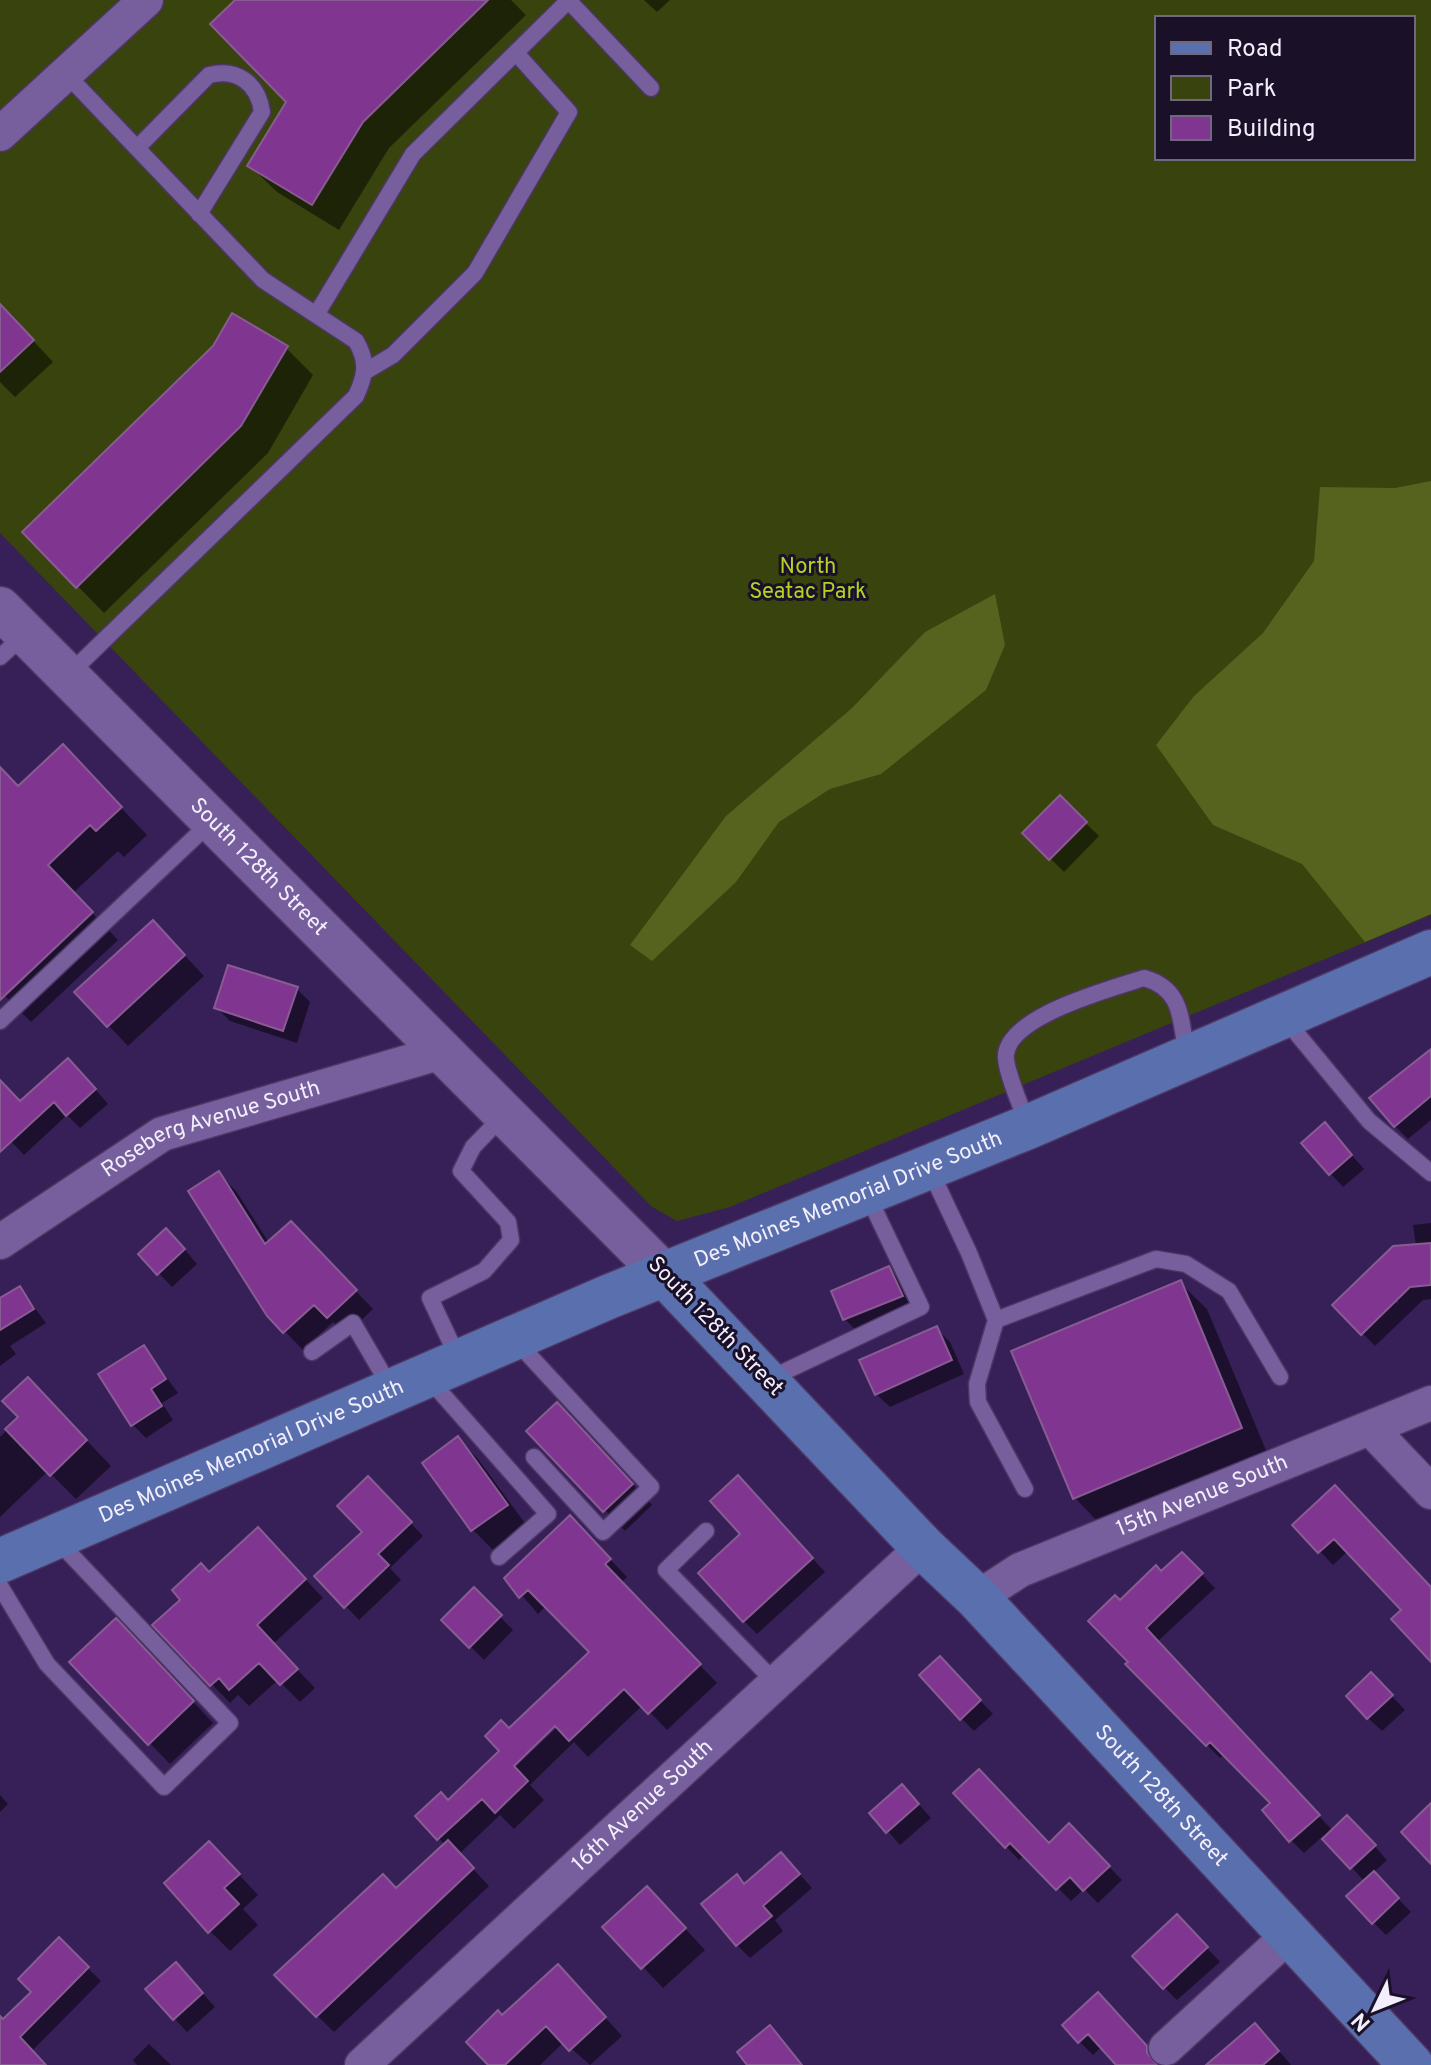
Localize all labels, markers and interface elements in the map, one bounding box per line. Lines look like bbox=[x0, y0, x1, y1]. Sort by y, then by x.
legend bbox=[1155, 16, 1415, 160]
text: Road bbox=[1227, 35, 1283, 65]
text: Park bbox=[1227, 75, 1277, 105]
text: Building bbox=[1227, 115, 1316, 145]
park label: North Seatac Park bbox=[749, 554, 867, 606]
street label: South 128th Street bbox=[184, 793, 333, 942]
street label: Roseberg Avenue South bbox=[96, 1075, 324, 1184]
street label: Des Moines Memorial Drive South bbox=[690, 1125, 1006, 1274]
street label: South 128th Street bbox=[642, 1252, 788, 1402]
street label: Des Moines Memorial Drive South bbox=[95, 1374, 408, 1530]
street label: 15th Avenue South bbox=[1112, 1449, 1292, 1543]
street label: South 128th Street bbox=[1089, 1719, 1233, 1872]
street label: 16th Avenue South bbox=[566, 1734, 719, 1878]
north arrow bbox=[1335, 1969, 1415, 2049]
text: N bbox=[1347, 2006, 1377, 2036]

